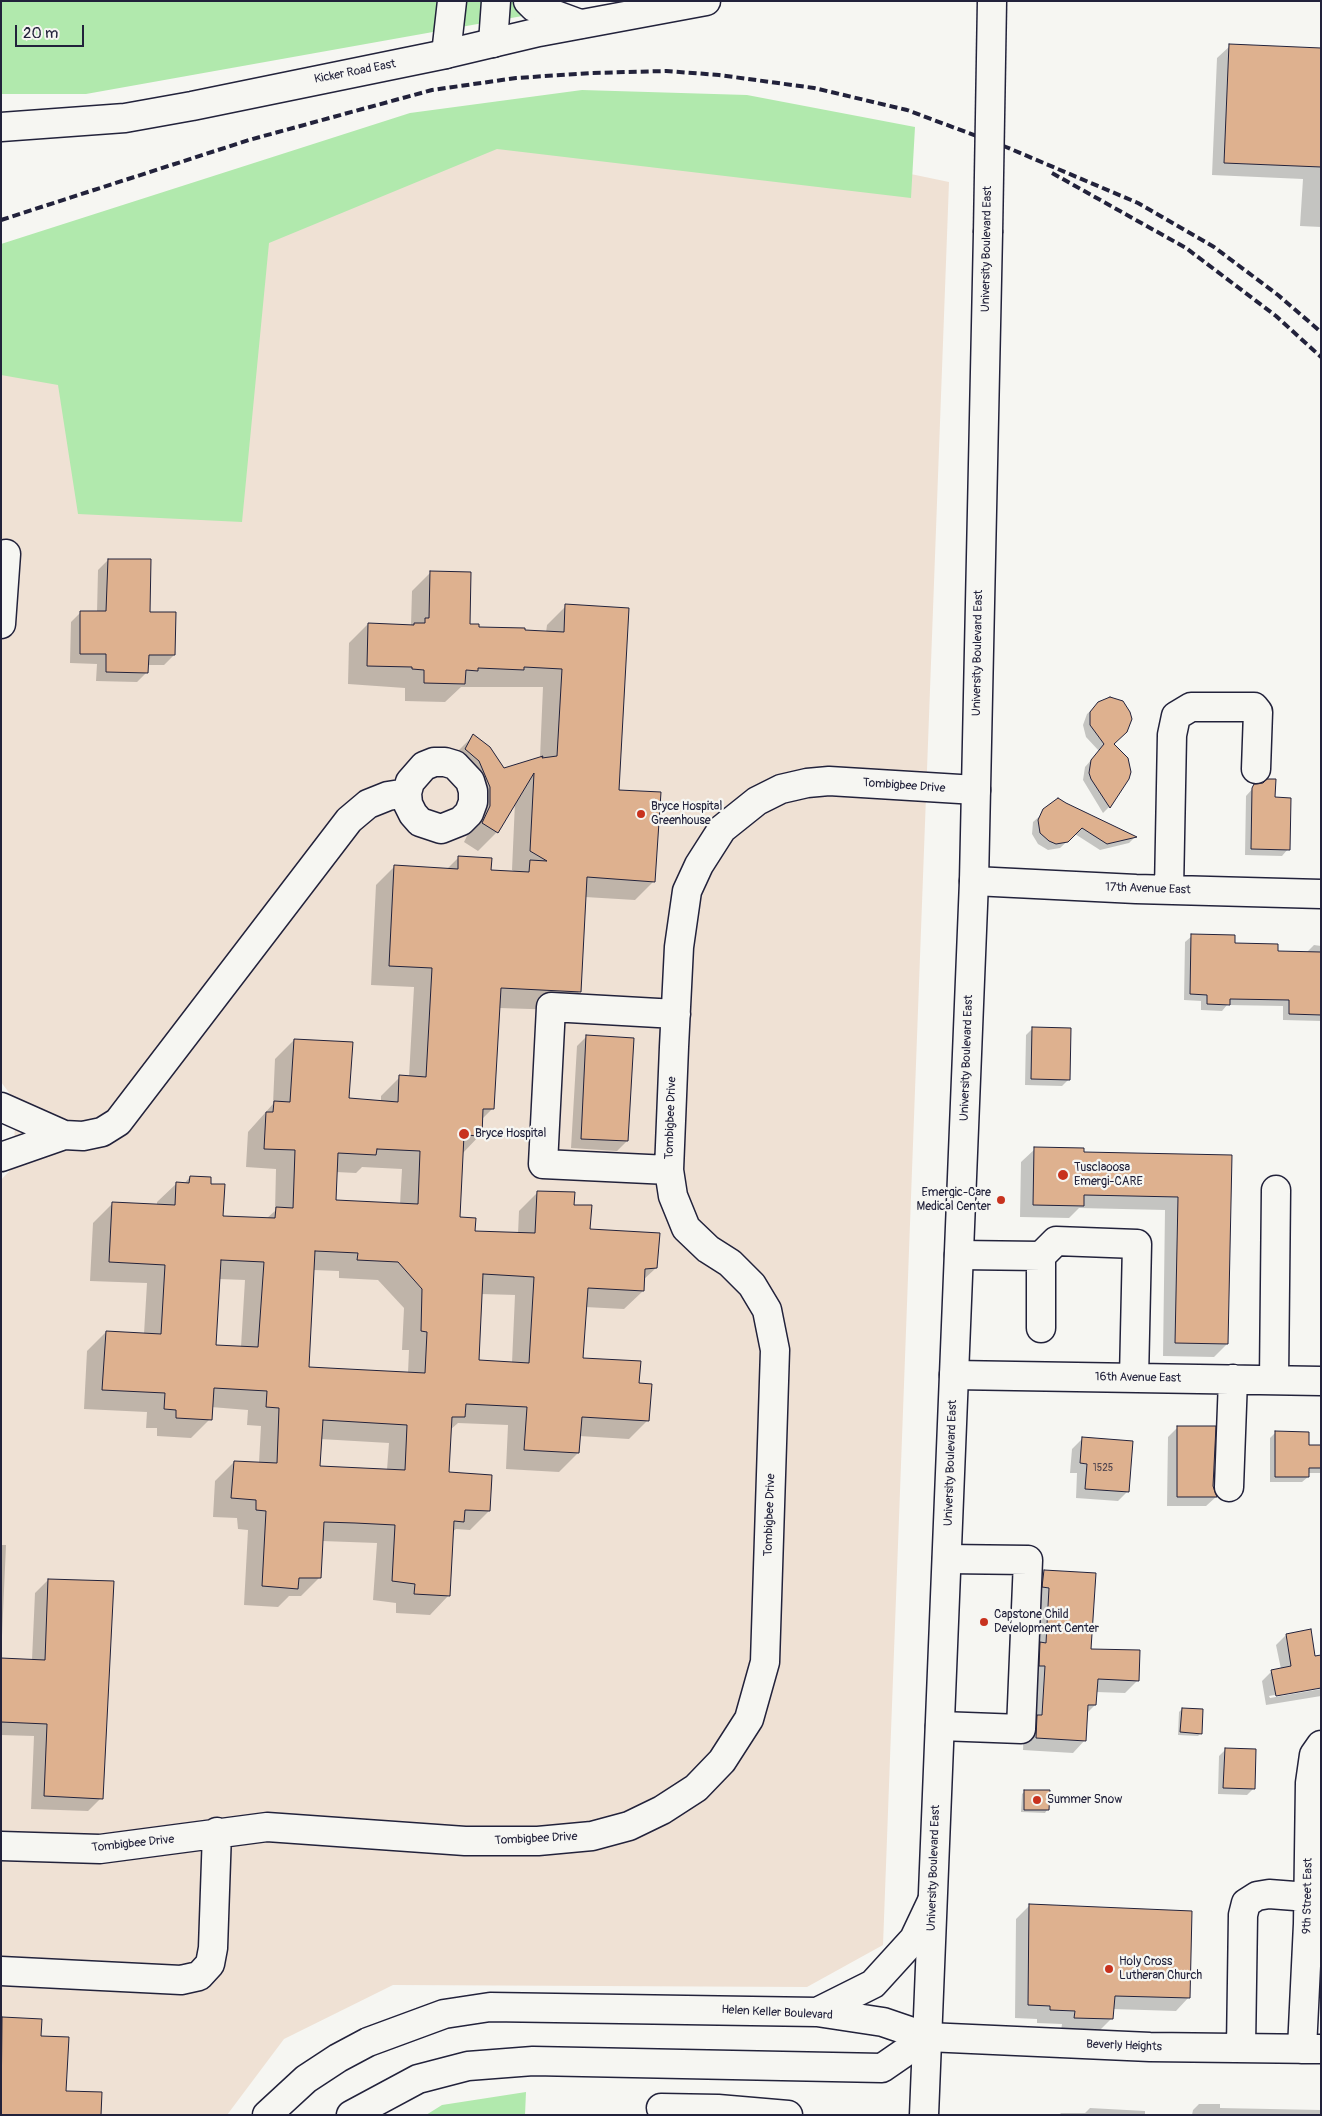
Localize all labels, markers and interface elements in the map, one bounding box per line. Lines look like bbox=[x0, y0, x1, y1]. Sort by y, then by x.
scale bar bbox=[18, 15, 86, 47]
text: 20 m bbox=[23, 24, 58, 43]
street label: Kicker Road East bbox=[313, 57, 397, 87]
street label: University Boulevard East bbox=[979, 186, 995, 312]
street label: University Boulevard East bbox=[970, 590, 986, 716]
street label: Tombigbee Drive bbox=[862, 776, 946, 796]
place label: Bryce Hospital Greenhouse bbox=[651, 800, 722, 828]
marker: Bryce Hospital Greenhouse bbox=[635, 808, 647, 820]
street label: 17th Avenue East bbox=[1105, 880, 1191, 898]
street label: University Boulevard East bbox=[958, 995, 976, 1121]
street label: Tombigbee Drive bbox=[662, 1076, 680, 1160]
marker: Bryce Hospital bbox=[457, 1127, 471, 1141]
place label: Bryce Hospital bbox=[475, 1127, 546, 1141]
place label: Tusclaoosa Emergi-CARE bbox=[1074, 1161, 1143, 1189]
marker: Tusclaoosa Emergi-CARE bbox=[1056, 1168, 1070, 1182]
place label: Emergic-Care Medical Center bbox=[917, 1186, 991, 1214]
marker: Emergic-Care Medical Center bbox=[995, 1194, 1007, 1206]
street label: 16th Avenue East bbox=[1095, 1370, 1181, 1386]
street label: University Boulevard East bbox=[942, 1400, 960, 1526]
house number: 1525 bbox=[1093, 1462, 1113, 1474]
street label: Tombigbee Drive bbox=[761, 1473, 779, 1557]
place label: Capstone Child Development Center bbox=[994, 1608, 1099, 1636]
marker: Capstone Child Development Center bbox=[978, 1616, 990, 1628]
place label: Summer Snow bbox=[1047, 1793, 1122, 1807]
marker: Summer Snow bbox=[1031, 1794, 1043, 1806]
street label: University Boulevard East bbox=[925, 1805, 943, 1931]
street label: Tombigbee Drive bbox=[494, 1830, 578, 1848]
street label: Tombigbee Drive bbox=[91, 1833, 175, 1855]
street label: 9th Street East bbox=[1300, 1858, 1316, 1934]
place label: Holy Cross Lutheran Church bbox=[1119, 1955, 1202, 1983]
marker: Holy Cross Lutheran Church bbox=[1103, 1963, 1115, 1975]
street label: Helen Keller Boulevard bbox=[721, 2003, 833, 2023]
street label: Beverly Heights bbox=[1086, 2037, 1162, 2055]

